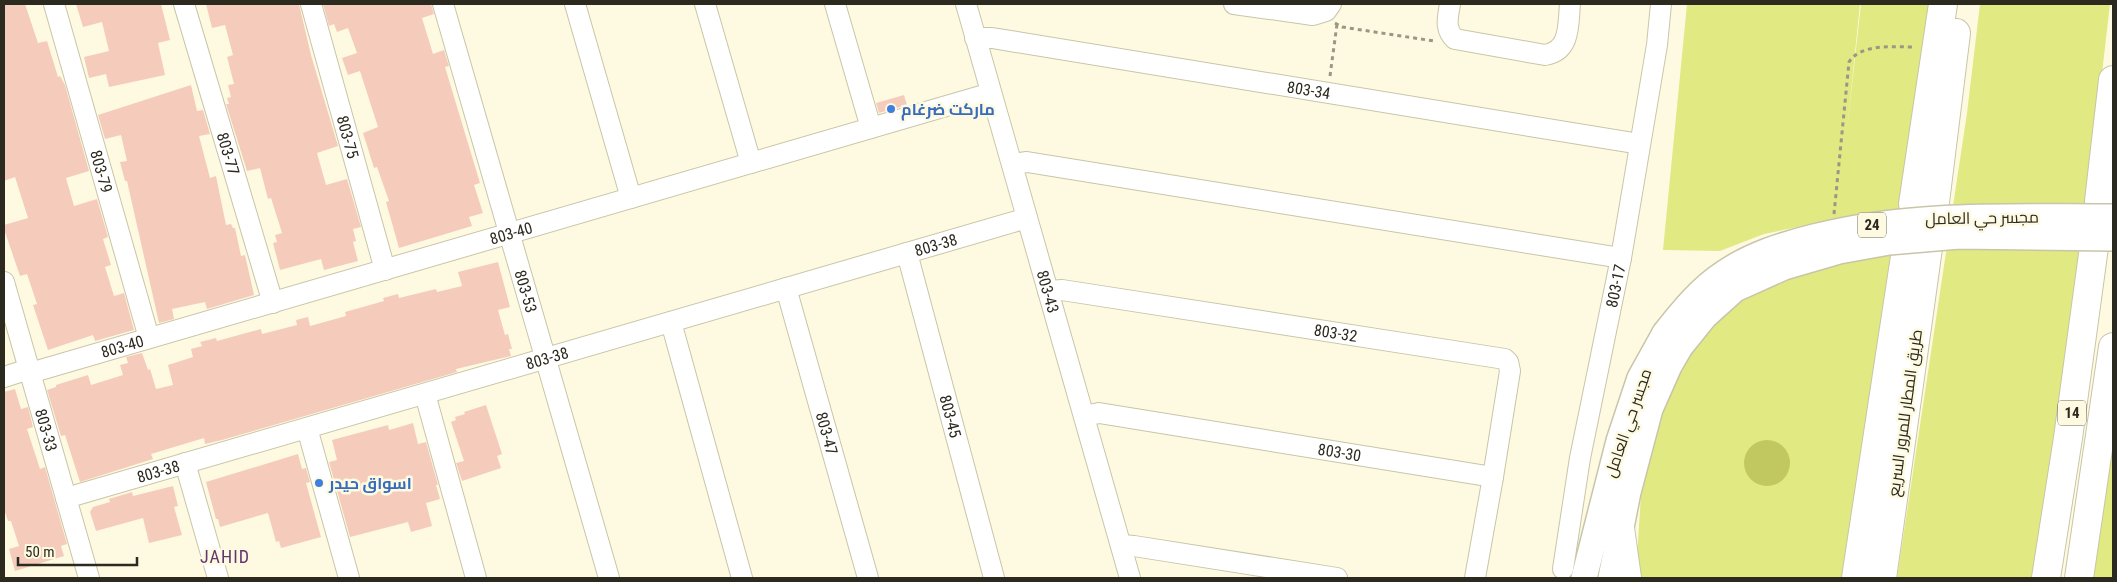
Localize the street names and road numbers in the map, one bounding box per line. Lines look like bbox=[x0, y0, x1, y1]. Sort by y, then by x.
street label: 803-34 bbox=[1286, 77, 1332, 103]
street label: 803-75 bbox=[333, 113, 363, 161]
street label: 803-77 bbox=[213, 130, 244, 177]
street label: 803-79 bbox=[87, 148, 117, 195]
street label: مجسر حي العامل bbox=[1925, 208, 2039, 232]
road number: 24 bbox=[1858, 212, 1886, 238]
street label: 803-40 bbox=[487, 218, 535, 248]
street label: 803-38 bbox=[912, 229, 959, 260]
street label: 803-17 bbox=[1602, 263, 1629, 309]
street label: 803-53 bbox=[511, 268, 541, 315]
street label: 803-43 bbox=[1033, 268, 1063, 315]
street label: 803-32 bbox=[1313, 320, 1359, 345]
street label: طريق المطار للمرور السريع bbox=[1884, 328, 1928, 498]
street label: 803-40 bbox=[99, 331, 146, 361]
street label: 803-38 bbox=[523, 343, 571, 373]
street label: مجسر حي العامل bbox=[1601, 366, 1659, 481]
street label: 803-45 bbox=[936, 393, 966, 440]
road number: 14 bbox=[2058, 400, 2086, 426]
street label: 803-33 bbox=[31, 406, 62, 454]
street label: 803-47 bbox=[812, 410, 842, 457]
street label: 803-30 bbox=[1317, 439, 1363, 465]
street label: 803-38 bbox=[135, 456, 182, 486]

